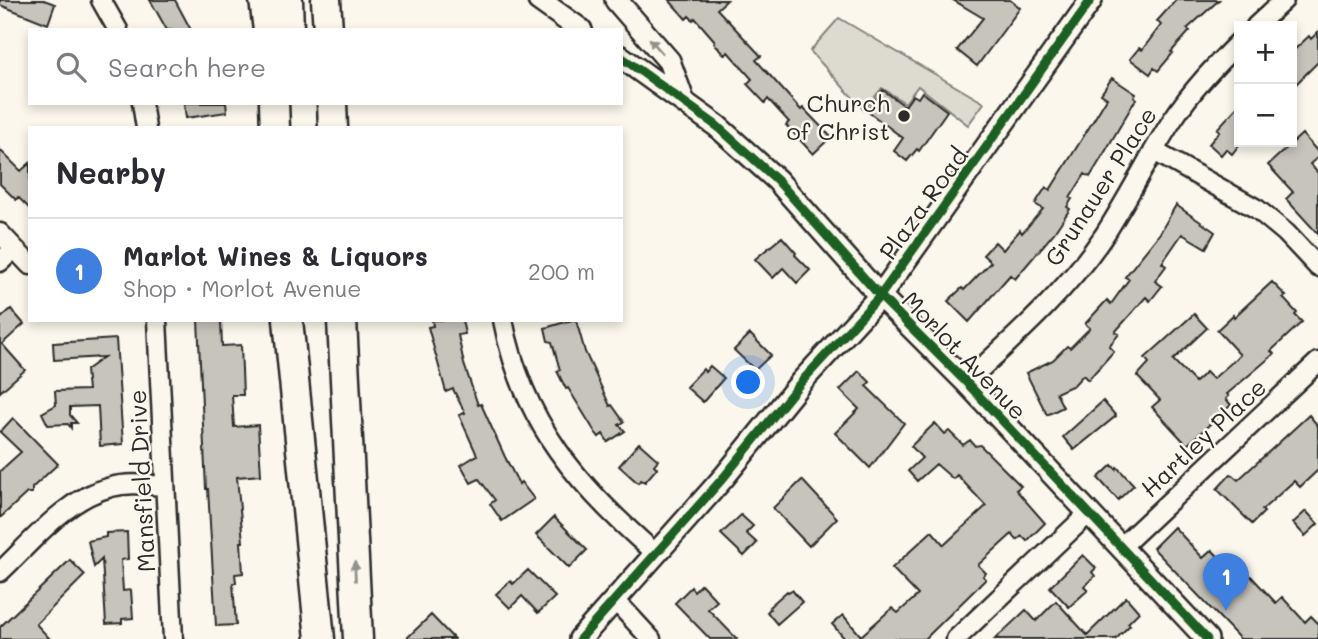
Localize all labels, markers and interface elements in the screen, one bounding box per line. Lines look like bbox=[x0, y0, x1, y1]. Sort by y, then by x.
map controls bbox=[1234, 21, 1297, 147]
button: + bbox=[1234, 21, 1297, 84]
search box bbox=[28, 28, 623, 105]
one-way arrow bbox=[648, 37, 664, 55]
icon: search bbox=[52, 48, 90, 86]
text: Search here bbox=[108, 50, 266, 84]
button: − bbox=[1234, 84, 1297, 147]
place label: Church of Christ bbox=[786, 87, 890, 146]
street label: Grunauer Place bbox=[1037, 101, 1163, 271]
marker: Church of Christ bbox=[896, 108, 912, 124]
street label: Plaza Road bbox=[872, 141, 974, 265]
text: Nearby bbox=[56, 152, 166, 192]
text: Marlot Wines & Liquors bbox=[123, 239, 428, 273]
text: 1 bbox=[74, 256, 84, 286]
text: 200 m bbox=[528, 256, 595, 286]
text: Shop · Morlot Avenue bbox=[123, 273, 362, 303]
street label: Morlot Avenue bbox=[896, 284, 1034, 426]
your location bbox=[731, 365, 765, 399]
street label: Hartley Place bbox=[1134, 371, 1272, 503]
street label: Mansfield Drive bbox=[121, 389, 161, 573]
pin: 1 bbox=[1203, 553, 1249, 611]
one-way arrow bbox=[349, 560, 360, 582]

